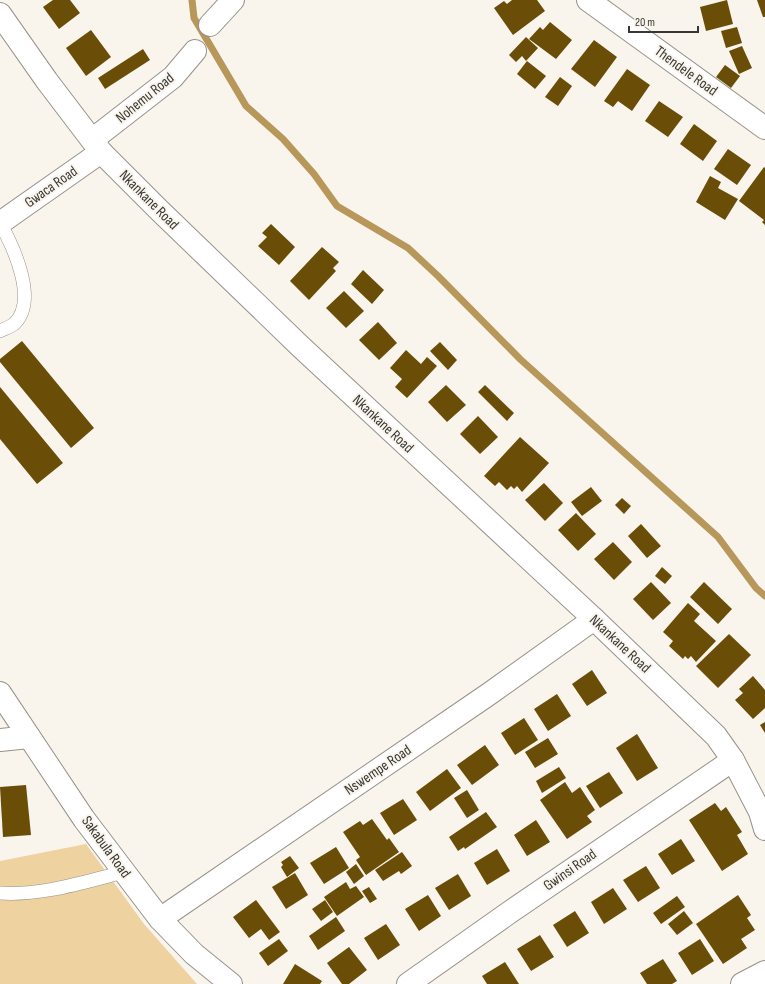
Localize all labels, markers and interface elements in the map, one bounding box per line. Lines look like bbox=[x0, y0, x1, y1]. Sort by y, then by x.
scale bar bbox=[629, 8, 698, 34]
text: 20 m bbox=[635, 15, 655, 30]
street label: Thendele Road bbox=[651, 42, 721, 100]
street label: Nohemu Road bbox=[112, 69, 178, 127]
street label: Gwaca Road bbox=[21, 162, 81, 212]
street label: Nkankane Road bbox=[115, 166, 183, 234]
street label: Nkankane Road bbox=[348, 391, 418, 457]
street label: Nkankane Road bbox=[585, 611, 655, 677]
street label: Nswempe Road bbox=[341, 741, 415, 799]
street label: Sakabula Road bbox=[77, 812, 135, 882]
street label: Gwinsi Road bbox=[540, 845, 600, 895]

